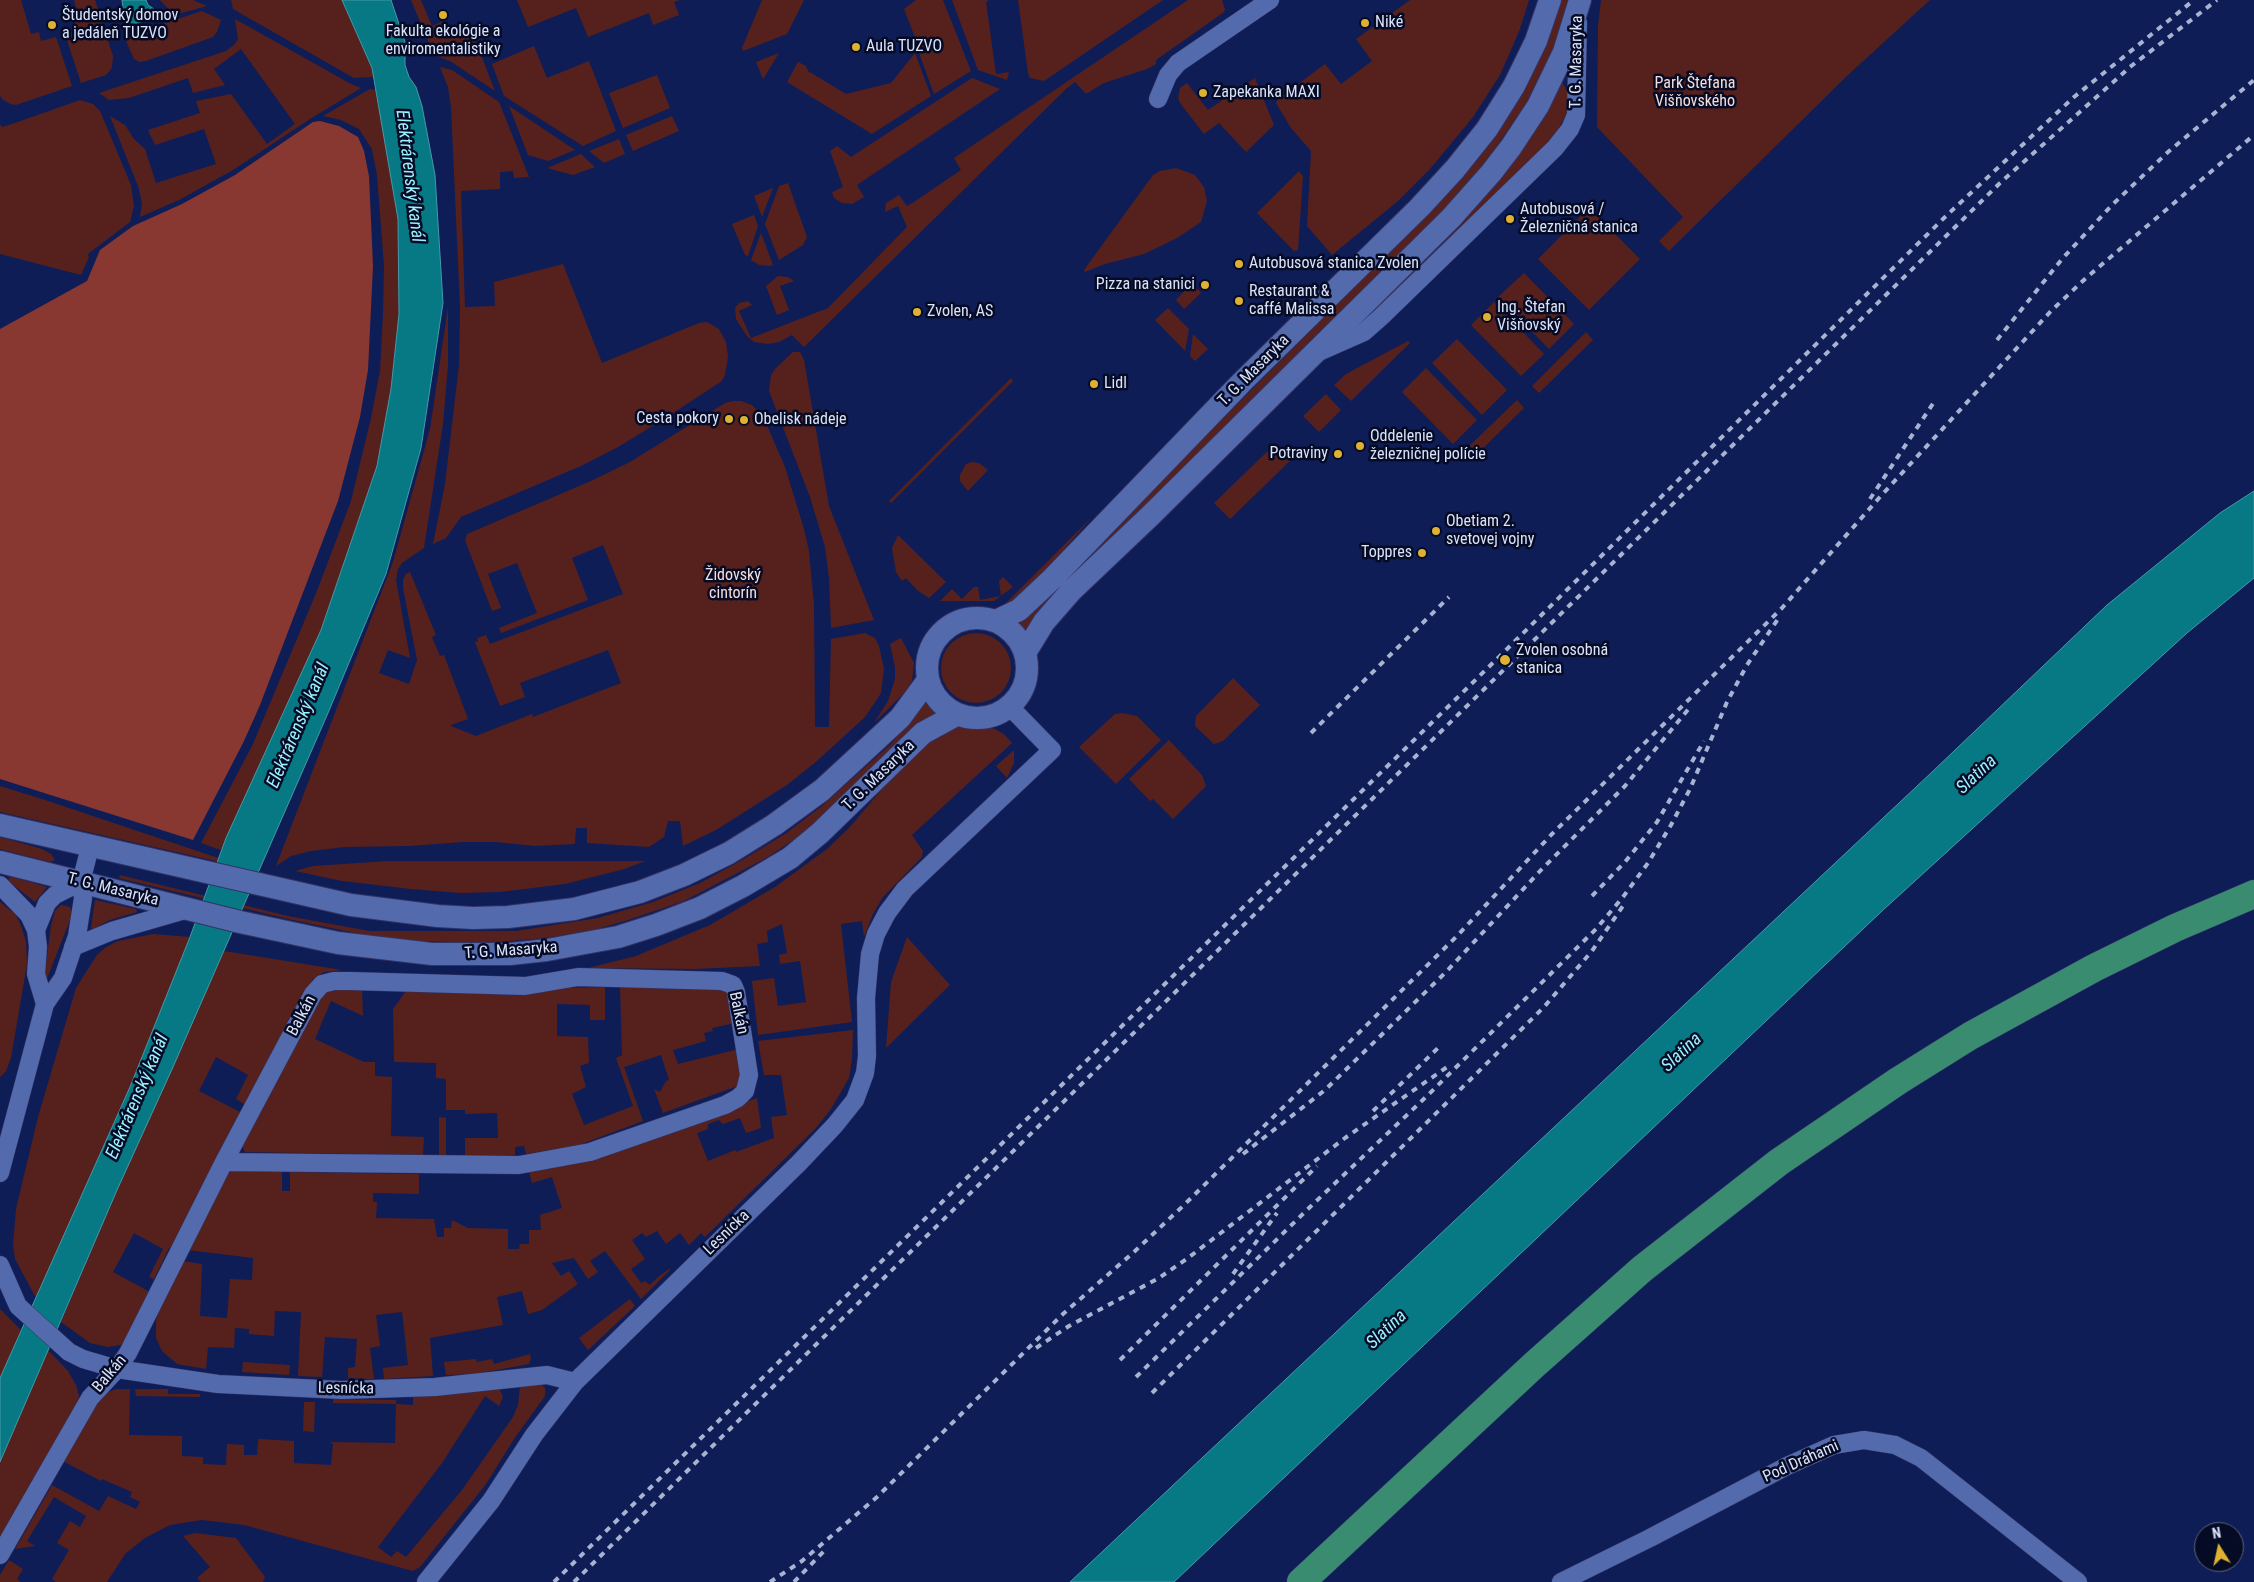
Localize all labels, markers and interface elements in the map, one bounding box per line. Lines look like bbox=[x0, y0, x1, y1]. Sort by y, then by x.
place label: Študentský domov a jedáleň TUZVO bbox=[62, 6, 178, 44]
marker: Fakulta ekológie a enviromentalistiky bbox=[437, 9, 449, 21]
place label: Niké bbox=[1375, 13, 1403, 33]
street label: T. G. Masaryka bbox=[1567, 15, 1587, 109]
marker: Niké bbox=[1359, 17, 1371, 29]
marker: Študentský domov a jedáleň TUZVO bbox=[46, 19, 58, 31]
place label: Fakulta ekológie a enviromentalistiky bbox=[385, 22, 501, 60]
place label: Aula TUZVO bbox=[866, 37, 942, 57]
marker: Aula TUZVO bbox=[850, 41, 862, 53]
park label: Park Štefana Višňovského bbox=[1655, 74, 1735, 112]
place label: Zapekanka MAXI bbox=[1213, 83, 1320, 103]
marker: Zapekanka MAXI bbox=[1197, 87, 1209, 99]
water label: Elektrárenský kanál bbox=[390, 109, 428, 243]
place label: Autobusová / Železničná stanica bbox=[1520, 200, 1638, 238]
marker: Autobusová / Železničná stanica bbox=[1504, 213, 1516, 225]
place label: Autobusová stanica Zvolen bbox=[1249, 254, 1419, 274]
marker: Autobusová stanica Zvolen bbox=[1233, 258, 1245, 270]
place label: Pizza na stanici bbox=[1096, 275, 1195, 295]
marker: Pizza na stanici bbox=[1199, 279, 1211, 291]
place label: Restaurant & caffé Malissa bbox=[1249, 282, 1335, 320]
marker: Restaurant & caffé Malissa bbox=[1233, 295, 1245, 307]
place label: Ing. Štefan Višňovský bbox=[1497, 298, 1566, 336]
place label: Zvolen, AS bbox=[927, 302, 993, 322]
marker: Zvolen, AS bbox=[911, 306, 923, 318]
marker: Ing. Štefan Višňovský bbox=[1481, 311, 1493, 323]
street label: T. G. Masaryka bbox=[1214, 331, 1294, 411]
place label: Lidl bbox=[1104, 374, 1127, 394]
marker: Lidl bbox=[1088, 378, 1100, 390]
place label: Cesta pokory bbox=[636, 409, 719, 429]
place label: Obelisk nádeje bbox=[754, 410, 846, 430]
marker: Cesta pokory bbox=[723, 413, 735, 425]
marker: Obelisk nádeje bbox=[738, 414, 750, 426]
place label: Oddelenie železničnej polície bbox=[1370, 427, 1486, 465]
marker: Oddelenie železničnej polície bbox=[1354, 440, 1366, 452]
place label: Potraviny bbox=[1269, 444, 1328, 464]
marker: Potraviny bbox=[1332, 448, 1344, 460]
place label: Obetiam 2. svetovej vojny bbox=[1446, 512, 1534, 550]
marker: Obetiam 2. svetovej vojny bbox=[1430, 525, 1442, 537]
place label: Toppres bbox=[1361, 543, 1412, 563]
marker: Toppres bbox=[1416, 547, 1428, 559]
park label: Židovský cintorín bbox=[705, 566, 761, 604]
place label: Zvolen osobná stanica bbox=[1516, 641, 1608, 679]
marker: Zvolen osobná stanica bbox=[1498, 653, 1512, 667]
water label: Elektrárenský kanál bbox=[263, 660, 335, 792]
street label: T. G. Masaryka bbox=[839, 737, 919, 815]
water label: Slatina bbox=[1952, 751, 2002, 799]
street label: T. G. Masaryka bbox=[65, 869, 161, 911]
street label: T. G. Masaryka bbox=[464, 938, 558, 964]
street label: Balkán bbox=[724, 990, 752, 1036]
street label: Balkán bbox=[284, 993, 320, 1039]
water label: Slatina bbox=[1657, 1029, 1707, 1077]
water label: Elektrárenský kanál bbox=[102, 1031, 174, 1163]
street label: Lesnícka bbox=[700, 1207, 754, 1259]
water label: Slatina bbox=[1362, 1306, 1412, 1354]
street label: Balkán bbox=[89, 1351, 131, 1397]
street label: Lesnícka bbox=[318, 1379, 374, 1399]
street label: Pod Dráhami bbox=[1760, 1437, 1842, 1487]
north arrow bbox=[2194, 1522, 2244, 1572]
text: N bbox=[2211, 1525, 2222, 1542]

